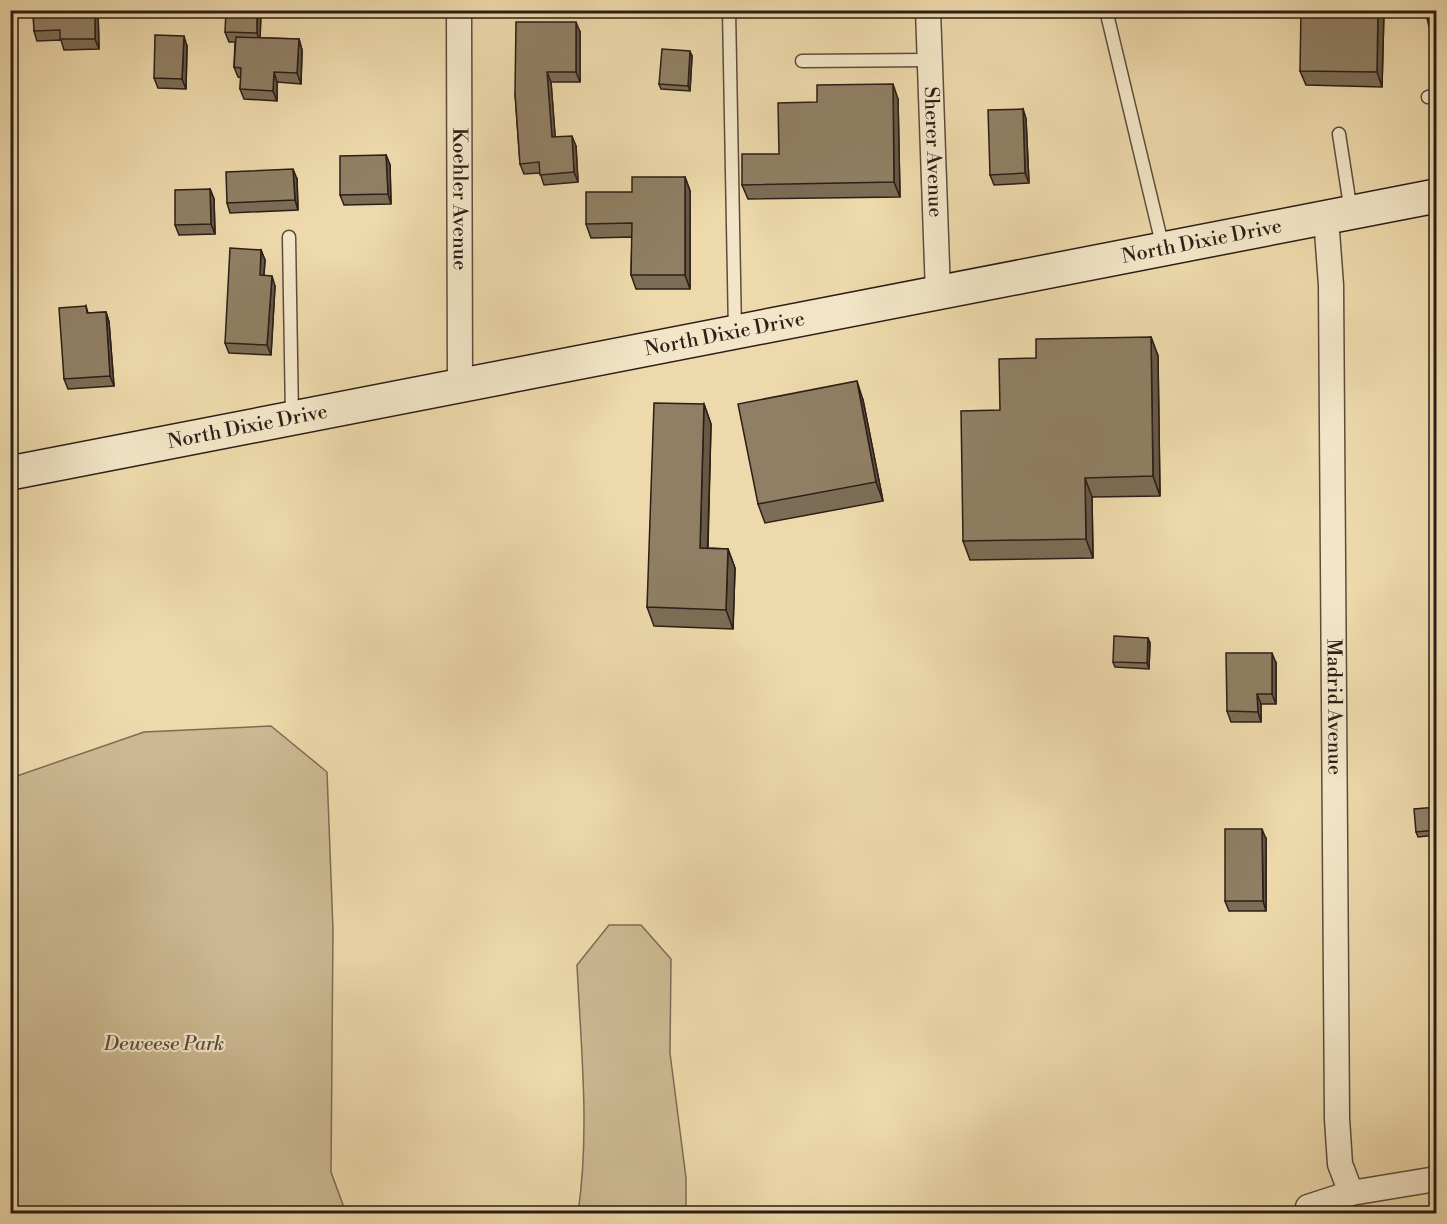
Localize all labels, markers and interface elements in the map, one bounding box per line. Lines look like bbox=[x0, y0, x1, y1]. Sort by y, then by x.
street label: Sherer Avenue bbox=[918, 86, 948, 218]
street label: Koehler Avenue bbox=[447, 128, 472, 270]
street label: North Dixie Drive bbox=[1120, 214, 1284, 269]
street label: North Dixie Drive bbox=[642, 306, 807, 362]
street label: North Dixie Drive bbox=[165, 399, 330, 455]
street label: Madrid Avenue bbox=[1321, 639, 1347, 775]
park label: Deweese Park bbox=[103, 1032, 224, 1057]

